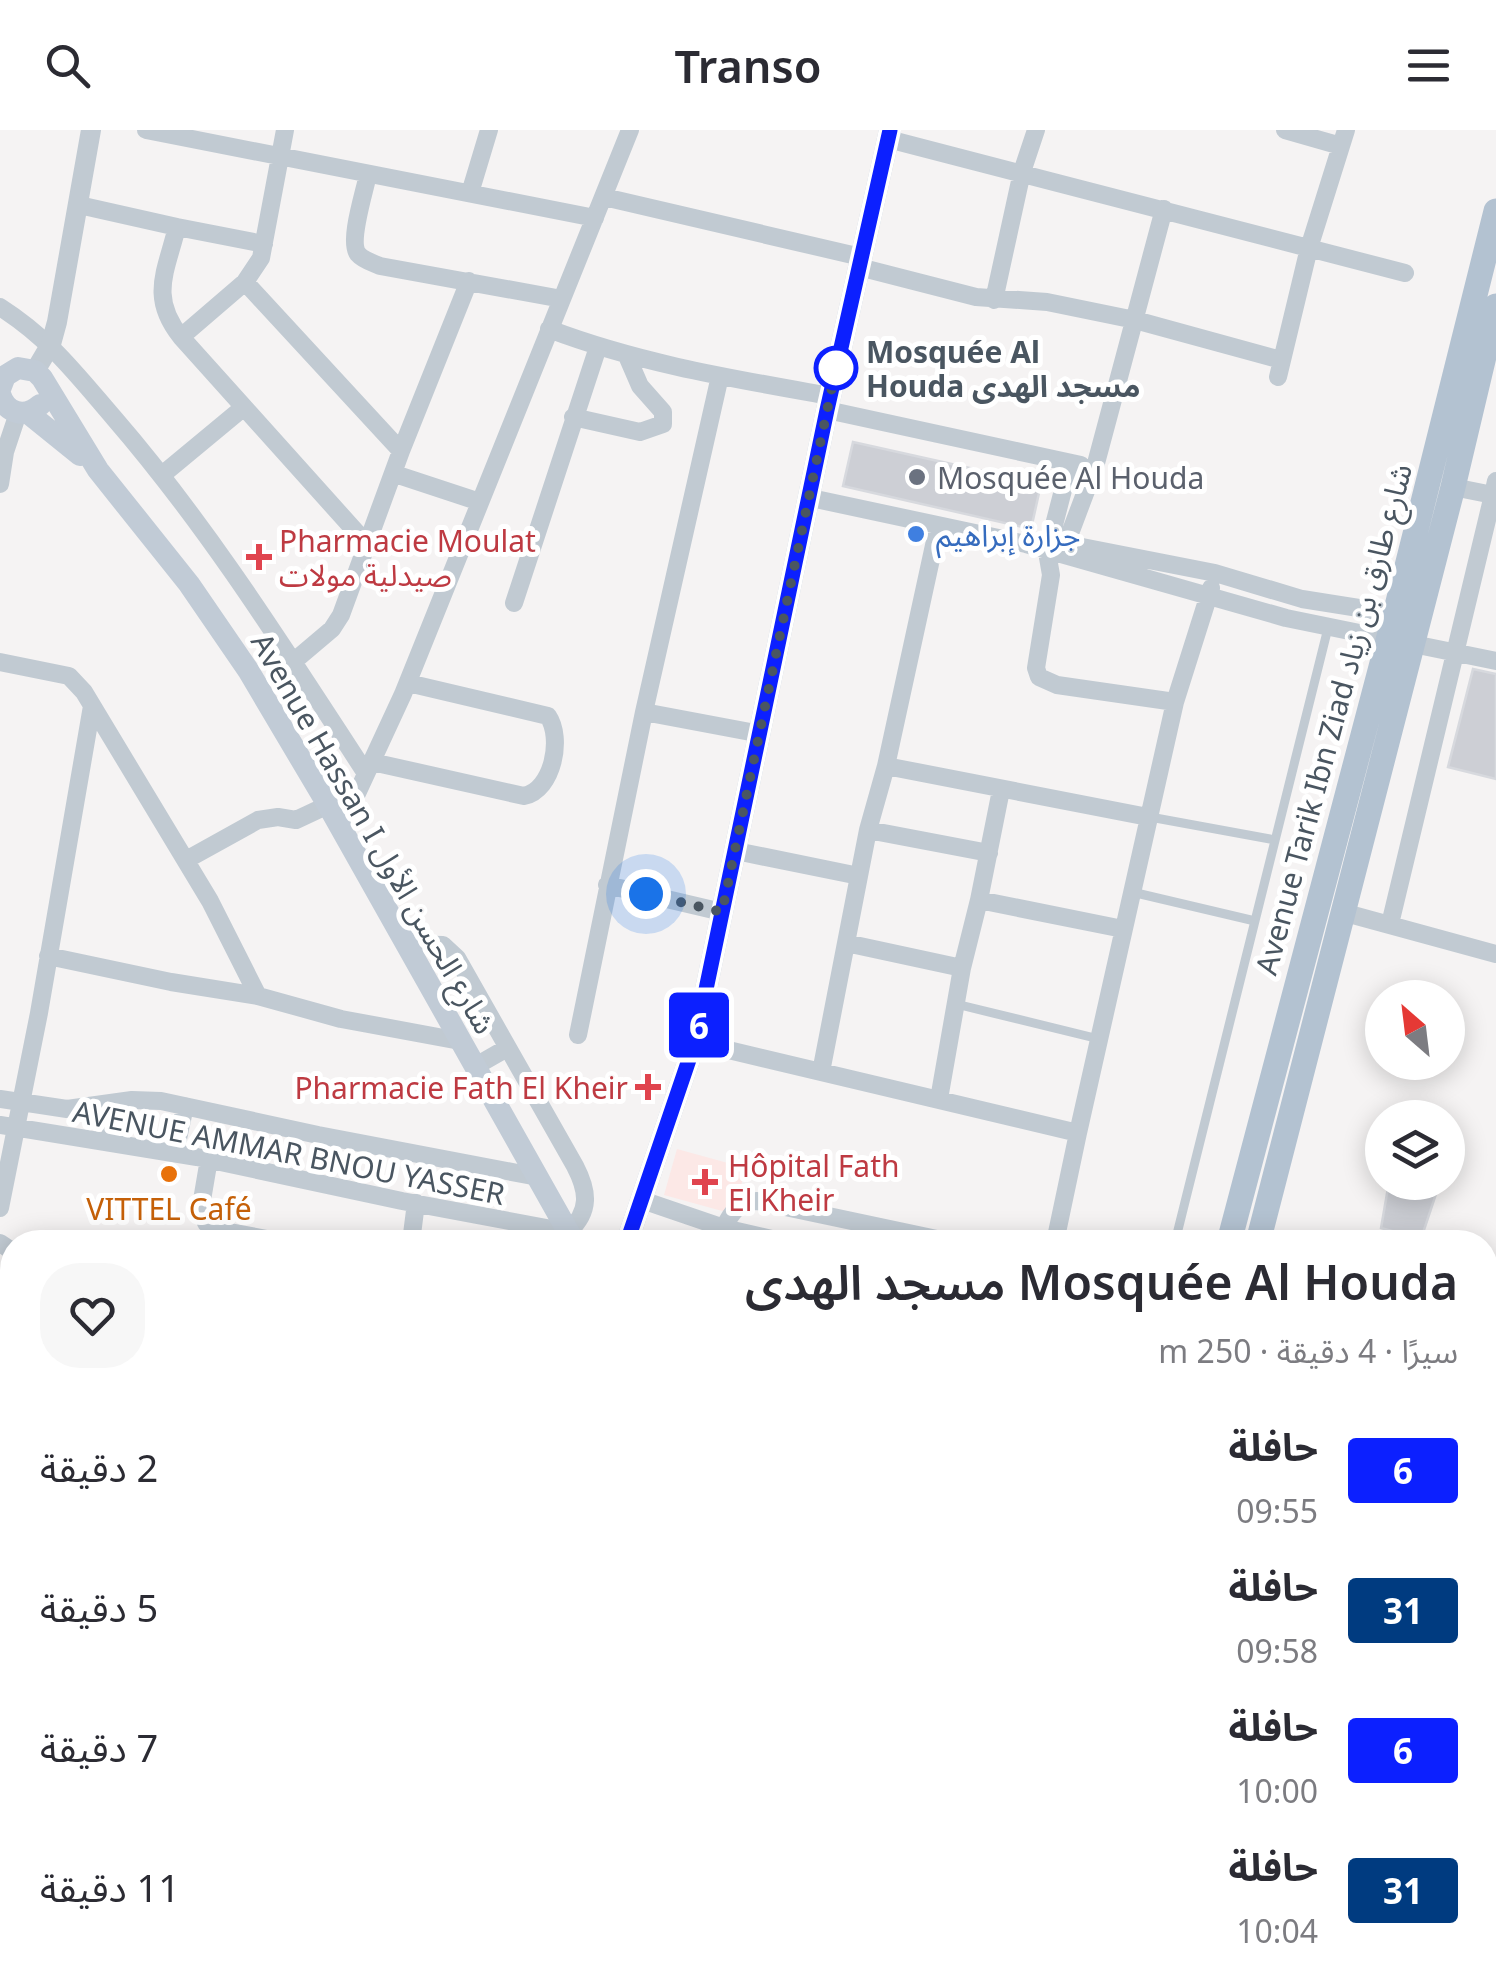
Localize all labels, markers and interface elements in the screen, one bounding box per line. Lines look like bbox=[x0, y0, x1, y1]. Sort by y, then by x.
text: Transo bbox=[675, 35, 822, 96]
icon: search bbox=[40, 38, 95, 93]
icon: menu bbox=[1401, 38, 1456, 93]
place label: Mosquée Al Houda مسجد الهدى bbox=[866, 331, 1141, 406]
marker: Mosquée Al Houda مسجد الهدى bbox=[815, 347, 857, 389]
place label: Mosquée Al Houda bbox=[937, 457, 1204, 498]
street label: Avenue Tarik Ibn Ziad شارع طارق بن زياد bbox=[1245, 459, 1424, 980]
marker: Mosquée Al Houda bbox=[906, 466, 928, 488]
place label: جزارة إبراهيم bbox=[936, 514, 1080, 559]
place label: Pharmacie Moulat صيدلية مولات bbox=[279, 520, 536, 595]
marker: جزارة إبراهيم bbox=[905, 523, 927, 545]
marker: Pharmacie Moulat صيدلية مولات bbox=[248, 546, 270, 568]
street label: Avenue Hassan I شارع الحسن الأول bbox=[240, 625, 506, 1042]
your location bbox=[621, 869, 671, 919]
north arrow bbox=[1365, 980, 1465, 1080]
map controls bbox=[1365, 980, 1465, 1200]
line badge: 6 bbox=[666, 992, 732, 1058]
text: 6 bbox=[689, 1002, 709, 1049]
place label: Pharmacie Fath El Kheir bbox=[294, 1067, 628, 1108]
marker: Pharmacie Fath El Kheir bbox=[637, 1076, 659, 1098]
street label: AVENUE AMMAR BNOU YASSER bbox=[70, 1090, 509, 1214]
button: layers bbox=[1365, 1100, 1465, 1200]
place label: Hôpital Fath El Kheir bbox=[728, 1145, 900, 1220]
marker: VITTEL Café bbox=[158, 1163, 180, 1185]
marker: Hôpital Fath El Kheir bbox=[692, 1169, 718, 1195]
place label: VITTEL Café bbox=[86, 1188, 252, 1229]
text: Mosquée Al Houda مسجد الهدى bbox=[745, 1249, 1458, 1314]
button: heart bbox=[40, 1263, 145, 1368]
text: سيرًا · 4 دقيقة · 250 m bbox=[1158, 1329, 1458, 1372]
text: حافلة bbox=[1229, 1420, 1318, 1472]
text: 2 دقيقة bbox=[40, 1441, 158, 1493]
text: 6 bbox=[1393, 1447, 1413, 1494]
text: 09:55 bbox=[1236, 1489, 1318, 1532]
text: حافلة bbox=[1229, 1560, 1318, 1612]
text: 5 دقيقة bbox=[40, 1581, 158, 1633]
text: 31 bbox=[1383, 1587, 1423, 1634]
text: 09:58 bbox=[1236, 1629, 1318, 1672]
text: حافلة bbox=[1229, 1700, 1318, 1752]
text: 7 دقيقة bbox=[40, 1721, 158, 1773]
text: 6 bbox=[1393, 1727, 1413, 1774]
text: 10:00 bbox=[1236, 1769, 1318, 1812]
text: حافلة bbox=[1229, 1840, 1318, 1892]
text: 11 دقيقة bbox=[40, 1861, 180, 1913]
text: 31 bbox=[1383, 1867, 1423, 1914]
text: 10:04 bbox=[1236, 1909, 1318, 1952]

